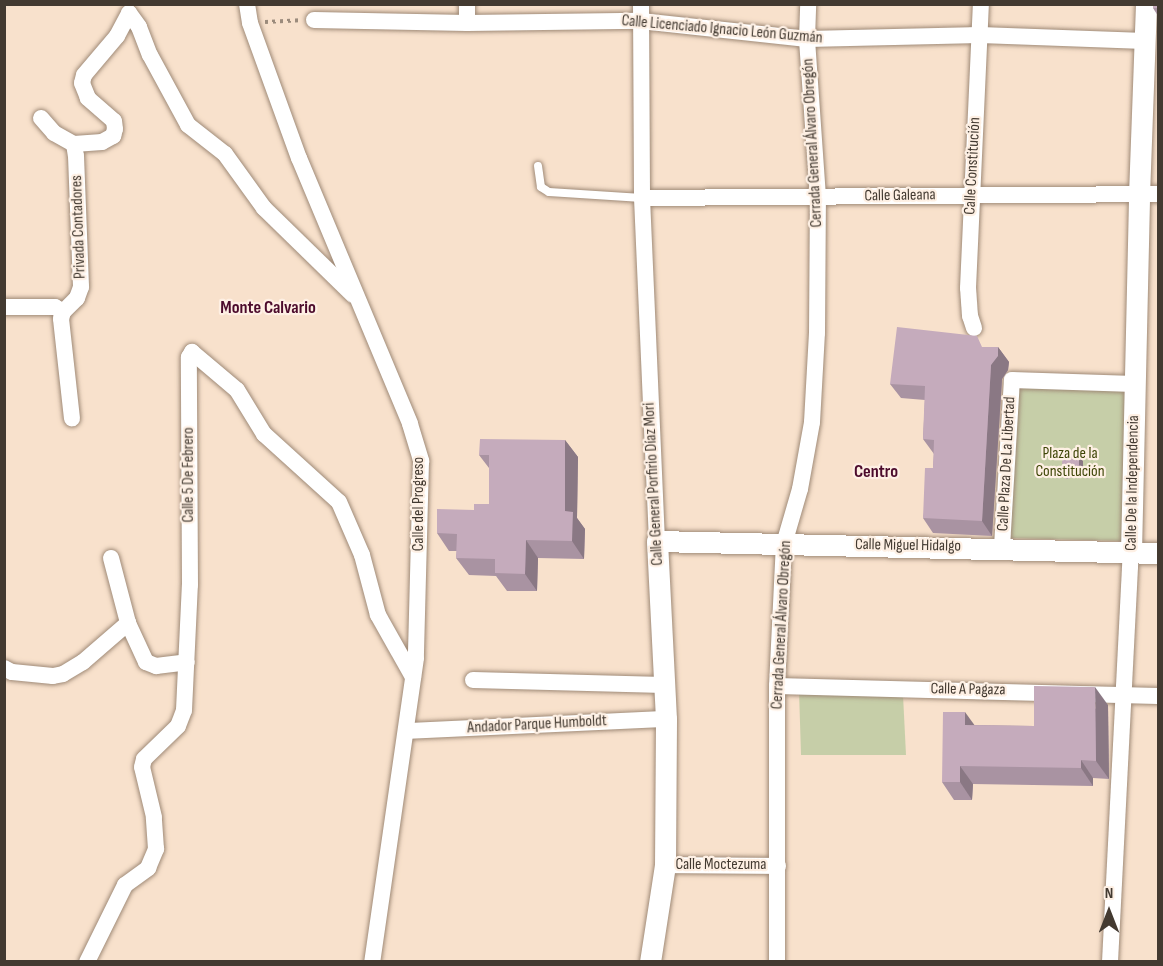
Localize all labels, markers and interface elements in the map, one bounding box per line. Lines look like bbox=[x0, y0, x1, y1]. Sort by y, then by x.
street label: Calle Licenciado Ignacio León Guzmán bbox=[621, 12, 823, 48]
street label: Cerrada General Álvaro Obregón bbox=[799, 58, 827, 228]
street label: Calle Constitución bbox=[961, 117, 985, 215]
street label: Privada Contadores bbox=[68, 175, 90, 279]
street label: Calle Galeana bbox=[864, 186, 936, 206]
district label: Monte Calvario bbox=[220, 297, 316, 319]
street label: Calle Plaza De La Libertad bbox=[994, 396, 1020, 532]
street label: Calle General Porfirio Díaz Mori bbox=[640, 402, 668, 566]
street label: Calle De la Independencia bbox=[1122, 415, 1144, 551]
street label: Calle 5 De Febrero bbox=[179, 427, 199, 523]
park label: Plaza de la Constitución bbox=[1035, 444, 1105, 482]
street label: Calle del Progreso bbox=[409, 457, 429, 551]
district label: Centro bbox=[854, 461, 898, 483]
street label: Calle Miguel Hidalgo bbox=[855, 535, 961, 557]
street label: Cerrada General Álvaro Obregón bbox=[768, 540, 796, 710]
street label: Calle A Pagaza bbox=[930, 680, 1006, 700]
street label: Andador Parque Humboldt bbox=[467, 712, 607, 738]
street label: Calle Moctezuma bbox=[675, 855, 767, 875]
north arrow bbox=[1079, 882, 1139, 942]
text: N bbox=[1105, 884, 1113, 903]

